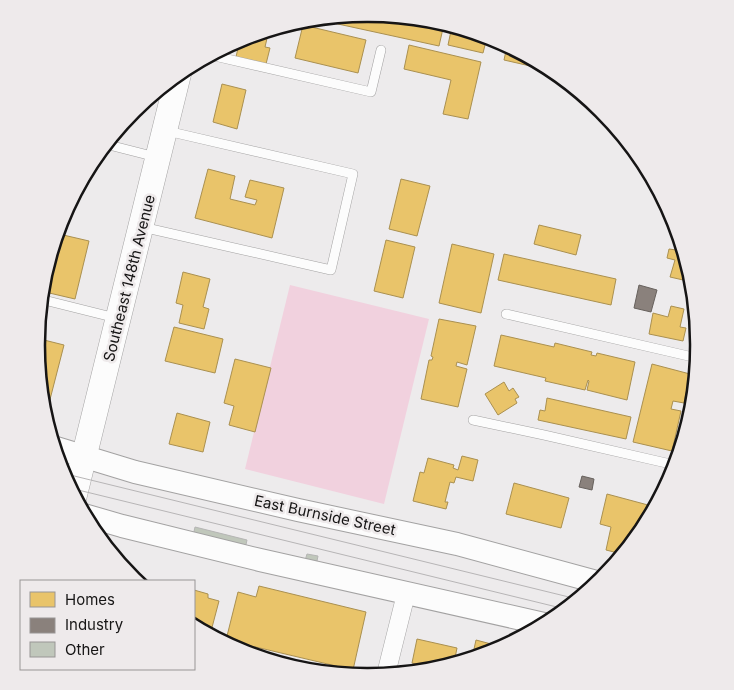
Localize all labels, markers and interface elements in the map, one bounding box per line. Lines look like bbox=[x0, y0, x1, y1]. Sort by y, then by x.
street label: Southeast 148th Avenue bbox=[99, 193, 159, 363]
street label: East Burnside Street bbox=[253, 491, 397, 539]
legend bbox=[20, 580, 195, 670]
text: Homes bbox=[65, 590, 115, 609]
text: Industry bbox=[65, 615, 124, 634]
text: Other bbox=[65, 640, 105, 659]

